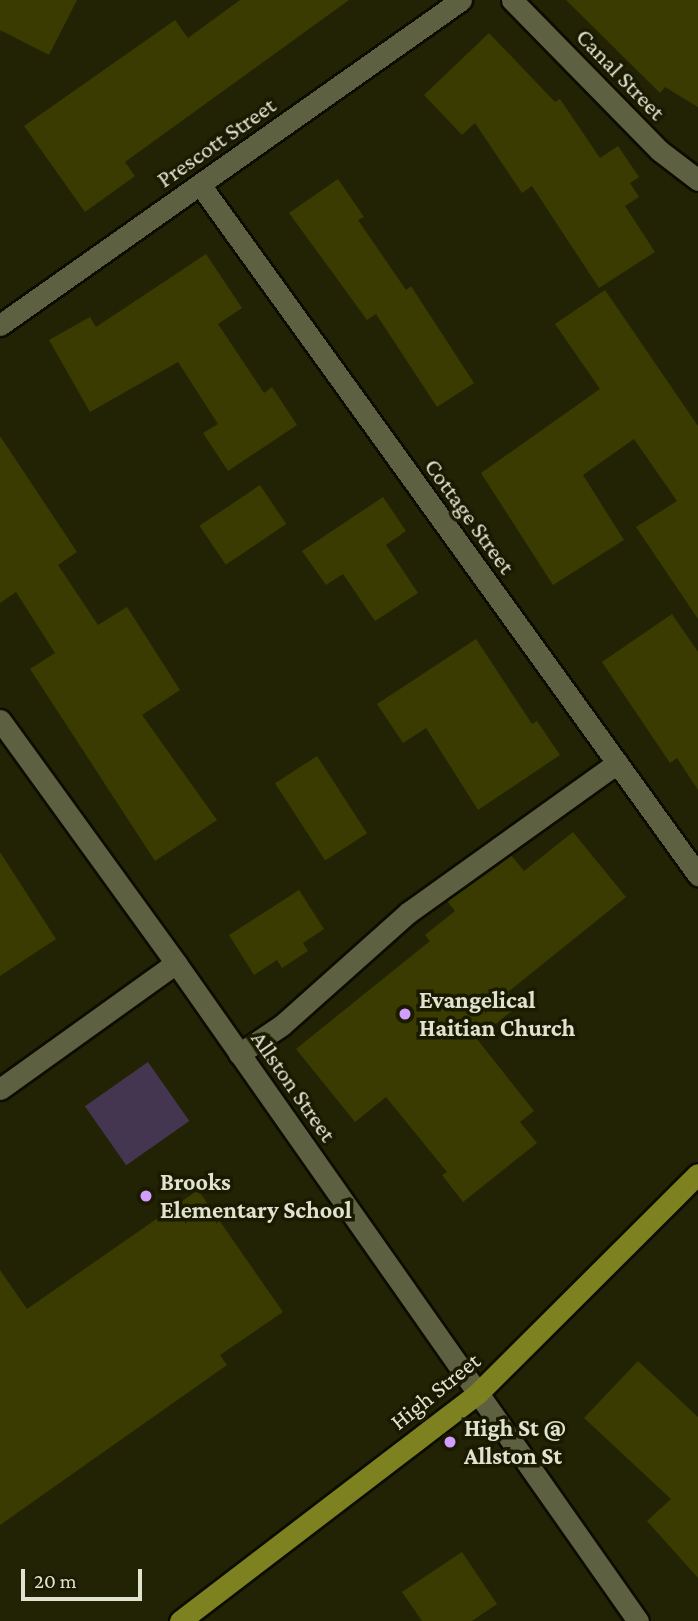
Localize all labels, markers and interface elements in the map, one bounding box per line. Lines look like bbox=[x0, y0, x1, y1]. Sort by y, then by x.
street label: Canal Street bbox=[570, 22, 672, 126]
street label: Prescott Street bbox=[151, 91, 281, 193]
street label: Cottage Street bbox=[419, 453, 521, 579]
place label: Evangelical Haitian Church bbox=[419, 986, 575, 1042]
marker: Evangelical Haitian Church bbox=[397, 1006, 413, 1022]
street label: Allston Street bbox=[245, 1025, 343, 1147]
place label: Brooks Elementary School bbox=[160, 1168, 352, 1224]
marker: Brooks Elementary School bbox=[138, 1188, 154, 1204]
street label: High Street bbox=[384, 1346, 486, 1436]
place label: High St @ Allston St bbox=[464, 1414, 566, 1470]
marker: High St @ Allston St bbox=[442, 1434, 458, 1450]
scale bar bbox=[24, 1554, 145, 1598]
text: 20 m bbox=[34, 1569, 77, 1593]

